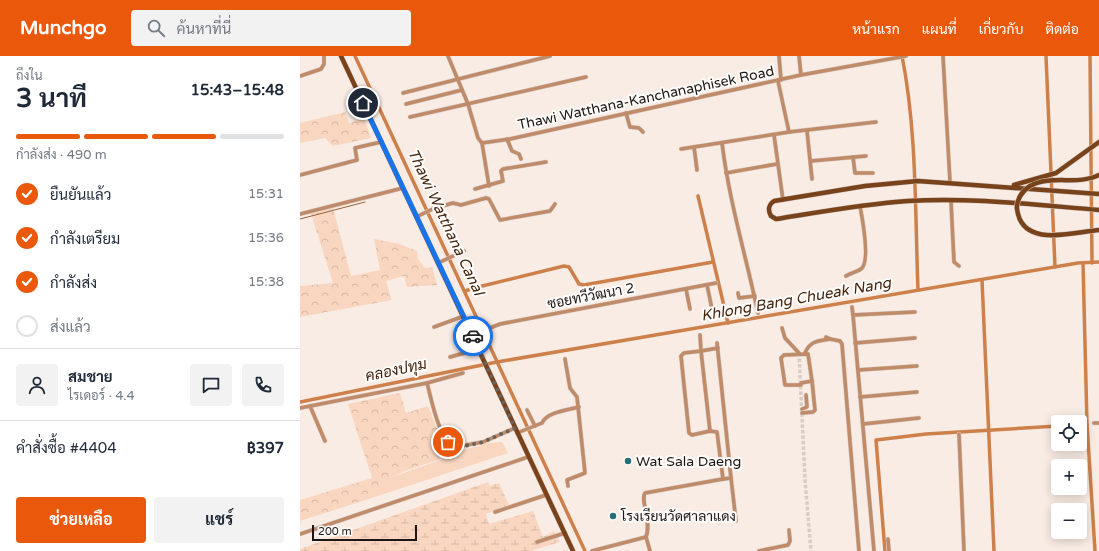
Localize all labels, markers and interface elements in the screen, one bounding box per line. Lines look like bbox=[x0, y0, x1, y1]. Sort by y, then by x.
search box bbox=[131, 10, 411, 46]
text: Munchgo bbox=[20, 17, 107, 39]
icon: search bbox=[145, 17, 167, 39]
text: ค้นหาที่นี่ bbox=[177, 20, 231, 38]
text: หน้าแรก bbox=[852, 21, 900, 38]
text: แผนที่ bbox=[922, 21, 957, 38]
text: เกี่ยวกับ bbox=[979, 21, 1023, 38]
text: ติดต่อ bbox=[1045, 21, 1079, 38]
street label: Thawi Watthana-Kanchanaphisek Road bbox=[516, 63, 776, 133]
text: ถึงใน bbox=[16, 68, 43, 84]
text: 15:43–15:48 bbox=[191, 81, 284, 99]
text: 3 นาที bbox=[16, 83, 87, 114]
pin bbox=[346, 86, 380, 120]
icon: home bbox=[352, 92, 374, 114]
water label: Thawi Watthana Canal bbox=[404, 146, 489, 300]
text: กำลังส่ง · 490 m bbox=[16, 147, 107, 163]
icon: check bbox=[16, 183, 38, 205]
text: ยืนยันแล้ว bbox=[50, 186, 111, 204]
text: 15:31 bbox=[248, 186, 284, 202]
icon: check bbox=[16, 227, 38, 249]
text: กำลังเตรียม bbox=[50, 230, 120, 248]
text: 15:36 bbox=[248, 230, 284, 246]
icon: check bbox=[16, 271, 38, 293]
water label: Khlong Bang Chueak Nang bbox=[700, 273, 894, 325]
text: กำลังส่ง bbox=[50, 274, 97, 292]
text: 15:38 bbox=[248, 274, 284, 290]
street label: ซอยทวีวัฒนา 2 bbox=[546, 278, 636, 313]
courier bbox=[453, 316, 493, 356]
text: ส่งแล้ว bbox=[50, 318, 91, 336]
icon: car bbox=[462, 325, 484, 347]
water label: คลองปทุม bbox=[364, 355, 429, 387]
button: person bbox=[16, 364, 58, 406]
button: chat bbox=[190, 364, 232, 406]
button: phone bbox=[242, 364, 284, 406]
text: สมชาย bbox=[68, 368, 113, 386]
text: ไรเดอร์ · 4.4 bbox=[68, 388, 135, 404]
map controls bbox=[1051, 415, 1087, 539]
button: locate bbox=[1051, 415, 1087, 451]
pin bbox=[431, 425, 465, 459]
icon: bag bbox=[437, 431, 459, 453]
text: คำสั่งซื้อ #4404 bbox=[16, 439, 117, 457]
text: ฿397 bbox=[247, 439, 284, 457]
place label: Wat Sala Daeng bbox=[636, 453, 741, 470]
marker: Wat Sala Daeng bbox=[623, 456, 633, 466]
button: + bbox=[1051, 459, 1087, 495]
button: ช่วยเหลือ bbox=[16, 497, 146, 543]
button: แชร์ bbox=[154, 497, 284, 543]
button: − bbox=[1051, 503, 1087, 539]
place label: โรงเรียนวัดศาลาแดง bbox=[620, 507, 736, 525]
marker: โรงเรียนวัดศาลาแดง bbox=[608, 511, 618, 521]
scale bar bbox=[312, 523, 417, 542]
text: 200 m bbox=[318, 525, 352, 538]

